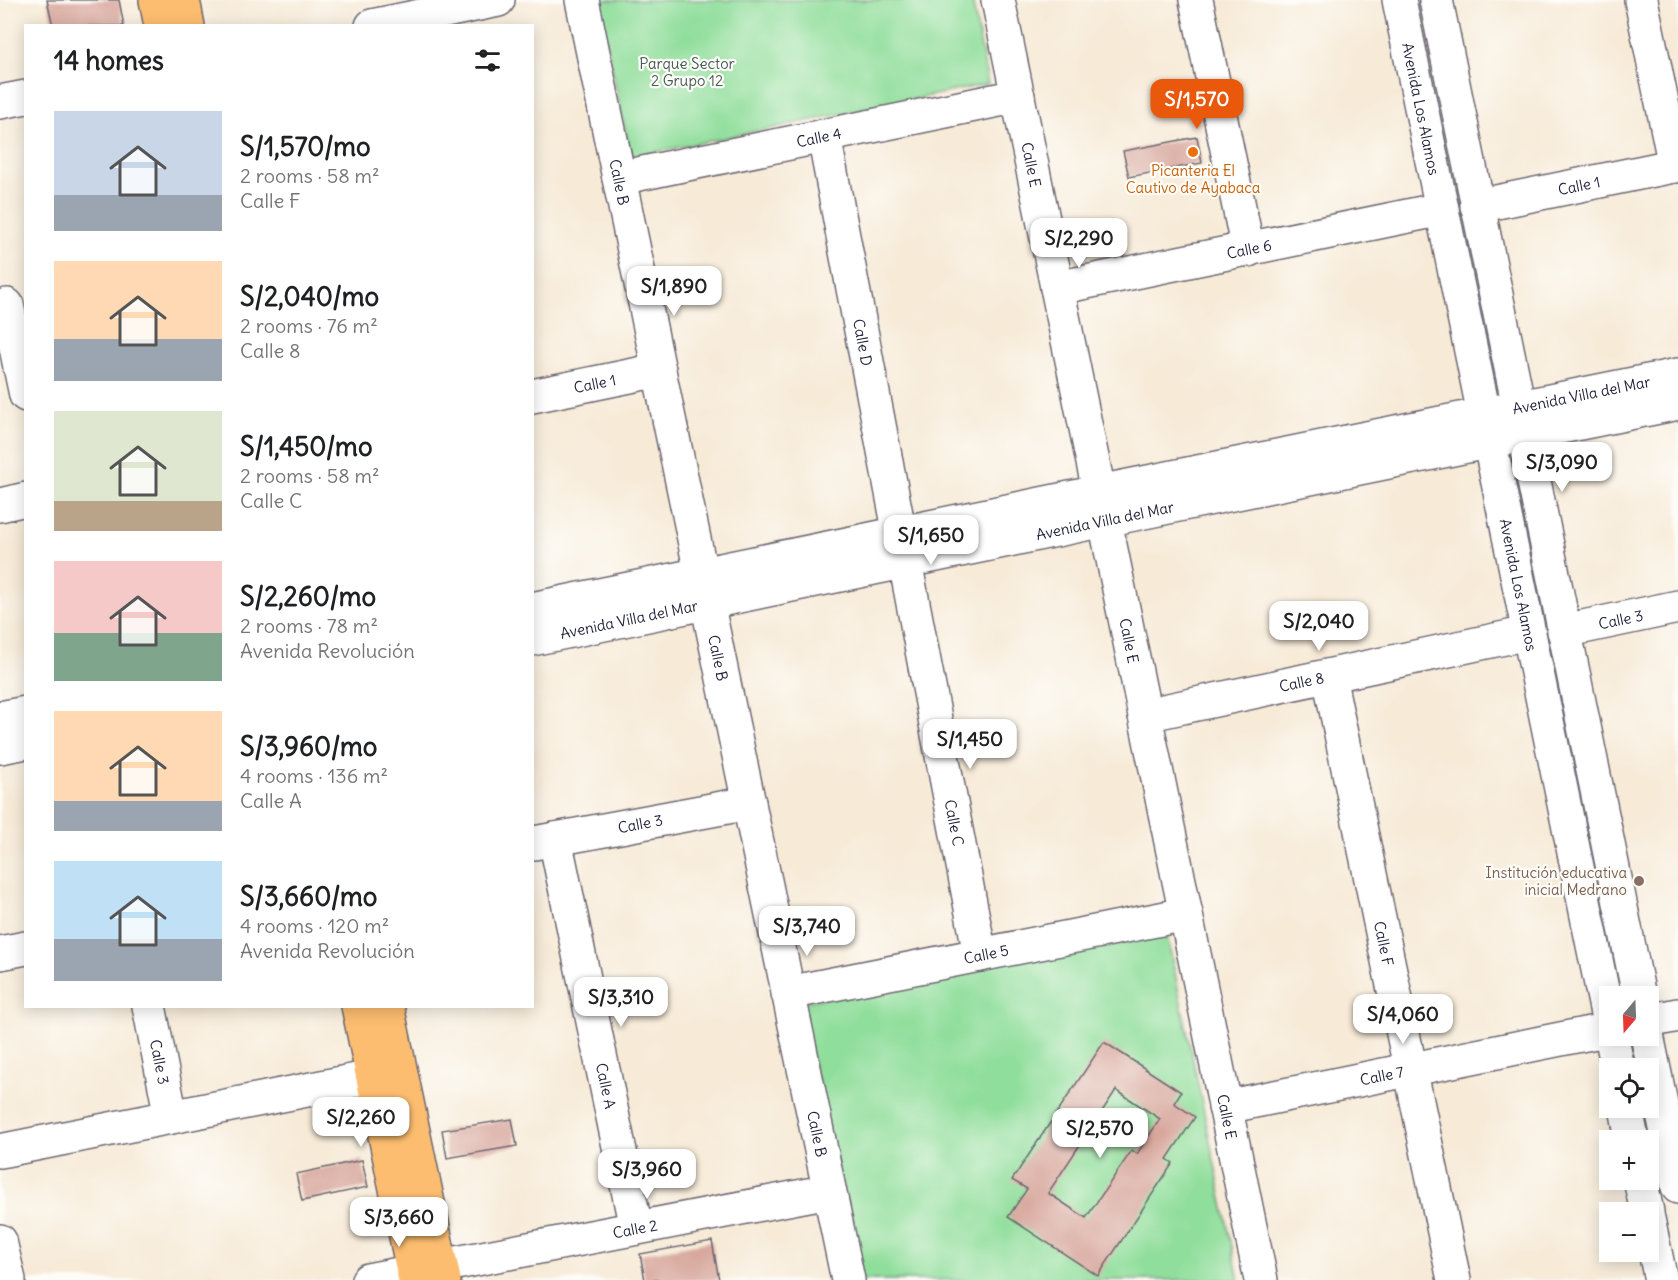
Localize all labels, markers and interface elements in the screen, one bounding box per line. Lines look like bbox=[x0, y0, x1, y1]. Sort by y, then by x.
street label: Avenida Los Alamos bbox=[1398, 41, 1444, 177]
text: 14 homes bbox=[54, 44, 164, 77]
icon: filters bbox=[471, 44, 504, 77]
park label: Parque Sector 2 Grupo 12 bbox=[639, 54, 735, 90]
pin: S/1,570 bbox=[1142, 79, 1252, 130]
text: S/1,570 bbox=[1165, 86, 1229, 111]
street label: Calle 4 bbox=[795, 123, 843, 151]
text: S/1,570/mo bbox=[240, 130, 371, 163]
icon: home bbox=[102, 135, 174, 207]
street label: Calle E bbox=[1018, 140, 1046, 189]
marker: Picanteria El Cautivo de Ayabaca bbox=[1186, 145, 1200, 159]
street label: Calle B bbox=[606, 157, 634, 207]
place label: Picanteria El Cautivo de Ayabaca bbox=[1126, 161, 1261, 197]
text: 2 rooms · 58 m² bbox=[240, 163, 380, 188]
street label: Calle 1 bbox=[1556, 172, 1602, 199]
text: Calle F bbox=[240, 188, 300, 213]
pin: S/2,290 bbox=[1024, 218, 1134, 269]
text: S/2,290 bbox=[1044, 225, 1114, 250]
street label: Calle 6 bbox=[1225, 235, 1273, 262]
pin: S/1,890 bbox=[619, 266, 729, 317]
text: S/1,890 bbox=[641, 273, 707, 298]
text: S/2,040/mo bbox=[240, 280, 379, 313]
icon: home bbox=[102, 285, 174, 357]
text: 2 rooms · 76 m² bbox=[240, 313, 378, 338]
street label: Calle D bbox=[850, 317, 877, 367]
text: Calle 8 bbox=[240, 338, 300, 363]
street label: Calle 1 bbox=[572, 370, 618, 397]
street label: Avenida Villa del Mar bbox=[1511, 371, 1652, 418]
text: S/1,450/mo bbox=[240, 430, 373, 463]
icon: home bbox=[102, 435, 174, 507]
pin: S/3,090 bbox=[1507, 442, 1617, 493]
text: S/3,090 bbox=[1526, 449, 1598, 474]
text: 2 rooms · 58 m² bbox=[240, 463, 380, 488]
text: Calle C bbox=[240, 488, 302, 513]
street label: Avenida Villa del Mar bbox=[1034, 497, 1175, 544]
pin: S/1,650 bbox=[876, 515, 986, 566]
street label: Avenida Los Alamos bbox=[1496, 517, 1542, 653]
text: S/1,650 bbox=[898, 522, 964, 547]
text: S/2,260/mo bbox=[240, 580, 376, 613]
icon: home bbox=[102, 585, 174, 657]
street label: Avenida Villa del Mar bbox=[558, 595, 700, 642]
pin: S/2,040 bbox=[1264, 601, 1374, 652]
street label: Calle 3 bbox=[1597, 605, 1645, 633]
text: S/2,040 bbox=[1283, 608, 1355, 633]
text: 2 rooms · 78 m² bbox=[240, 613, 378, 638]
street label: Calle E bbox=[1116, 616, 1144, 665]
street label: Calle B bbox=[705, 633, 733, 683]
text: Avenida Revolución bbox=[240, 638, 415, 663]
street label: Calle 8 bbox=[1277, 667, 1326, 696]
pin: S/1,450 bbox=[915, 719, 1025, 770]
text: S/1,450 bbox=[937, 726, 1003, 751]
text: S/3,960/mo bbox=[240, 730, 377, 763]
icon: home bbox=[102, 735, 174, 807]
text: 4 rooms · 136 m² bbox=[240, 763, 388, 788]
text: Calle A bbox=[240, 788, 302, 813]
street label: Calle C bbox=[941, 798, 969, 847]
street label: Calle 3 bbox=[616, 810, 664, 837]
place label: Institución educativa inicial Medrano bbox=[1485, 863, 1627, 899]
marker: Institución educativa inicial Medrano bbox=[1632, 874, 1646, 888]
text: S/3,660/mo bbox=[240, 880, 377, 913]
icon: home bbox=[102, 885, 174, 957]
pin: S/3,740 bbox=[752, 906, 862, 957]
text: 4 rooms · 120 m² bbox=[240, 913, 389, 938]
text: S/3,740 bbox=[773, 913, 841, 938]
street label: Calle F bbox=[1370, 919, 1398, 968]
text: Avenida Revolución bbox=[240, 938, 415, 963]
street label: Calle 5 bbox=[962, 940, 1010, 967]
pin: S/3,310 bbox=[566, 977, 676, 1028]
text: S/3,310 bbox=[588, 984, 654, 1009]
north arrow bbox=[1599, 986, 1659, 1046]
map controls bbox=[1599, 986, 1659, 1262]
pin: S/4,060 bbox=[1348, 994, 1458, 1045]
text: S/4,060 bbox=[1367, 1001, 1439, 1026]
street label: Calle 3 bbox=[146, 1038, 174, 1086]
button: locate bbox=[1599, 1058, 1659, 1118]
street label: Calle A bbox=[592, 1061, 620, 1111]
street label: Calle 7 bbox=[1358, 1062, 1405, 1089]
street label: Calle E bbox=[1214, 1092, 1241, 1141]
pin: S/2,260 bbox=[306, 1097, 416, 1148]
text: S/2,260 bbox=[326, 1104, 396, 1129]
pin: S/2,570 bbox=[1045, 1108, 1155, 1159]
street label: Calle B bbox=[804, 1109, 832, 1159]
text: S/2,570 bbox=[1066, 1115, 1134, 1140]
button: + bbox=[1599, 1130, 1659, 1190]
pin: S/3,960 bbox=[592, 1149, 702, 1200]
text: S/3,960 bbox=[612, 1156, 682, 1181]
pin: S/3,660 bbox=[344, 1197, 454, 1248]
button: − bbox=[1599, 1202, 1659, 1262]
text: S/3,660 bbox=[364, 1204, 434, 1229]
street label: Calle 2 bbox=[611, 1215, 659, 1242]

